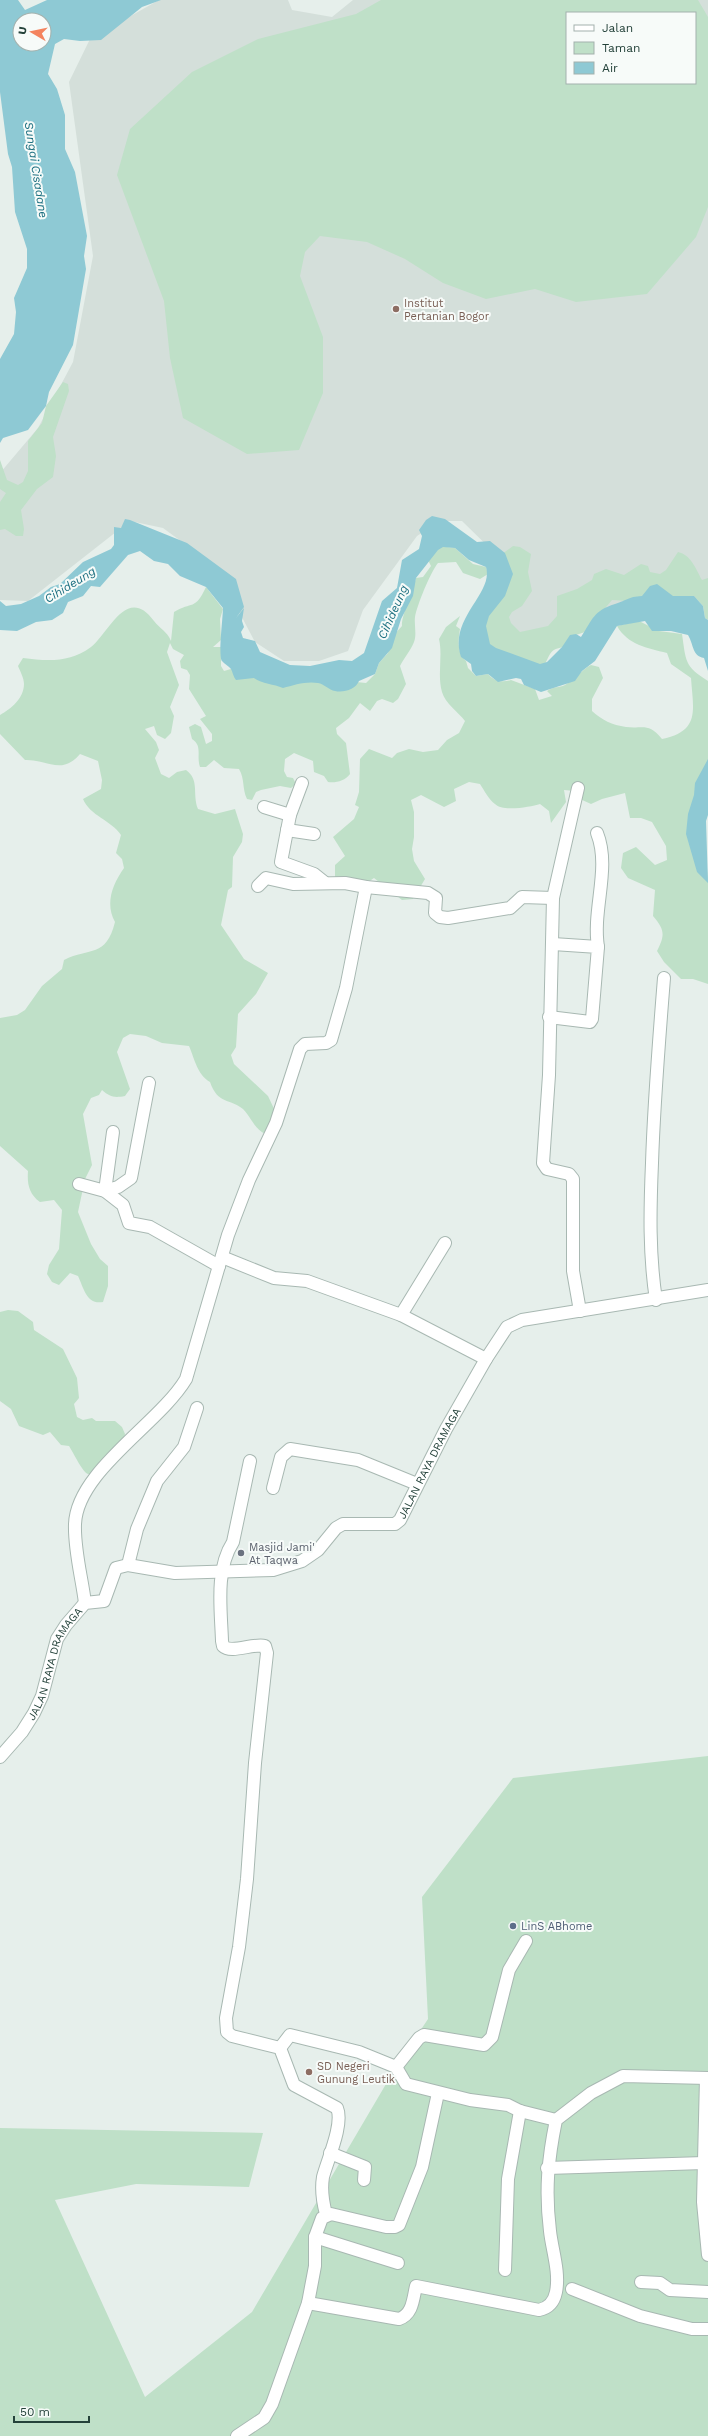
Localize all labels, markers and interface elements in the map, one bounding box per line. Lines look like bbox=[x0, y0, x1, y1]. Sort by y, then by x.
north arrow bbox=[12, 12, 52, 52]
legend bbox=[566, 12, 696, 84]
text: Jalan bbox=[602, 21, 633, 35]
text: U bbox=[16, 25, 30, 35]
text: Taman bbox=[602, 41, 640, 55]
text: Air bbox=[602, 61, 618, 75]
water label: Sungai Cisadane bbox=[21, 121, 51, 219]
place label: Institut Pertanian Bogor bbox=[404, 297, 490, 323]
marker: Institut Pertanian Bogor bbox=[391, 304, 401, 314]
water label: Cihideung bbox=[42, 564, 98, 606]
water label: Cihideung bbox=[375, 583, 411, 641]
street label: JALAN RAYA DRAMAGA bbox=[395, 1405, 463, 1521]
place label: Masjid Jami' At Taqwa bbox=[249, 1541, 315, 1567]
marker: Masjid Jami' At Taqwa bbox=[236, 1548, 246, 1558]
street label: JALAN RAYA DRAMAGA bbox=[25, 1605, 85, 1723]
place label: LinS ABhome bbox=[521, 1920, 592, 1933]
marker: LinS ABhome bbox=[508, 1921, 518, 1931]
place label: SD Negeri Gunung Leutik bbox=[317, 2060, 395, 2086]
marker: SD Negeri Gunung Leutik bbox=[304, 2067, 314, 2077]
scale bar bbox=[14, 2398, 89, 2424]
text: 50 m bbox=[20, 2405, 50, 2419]

